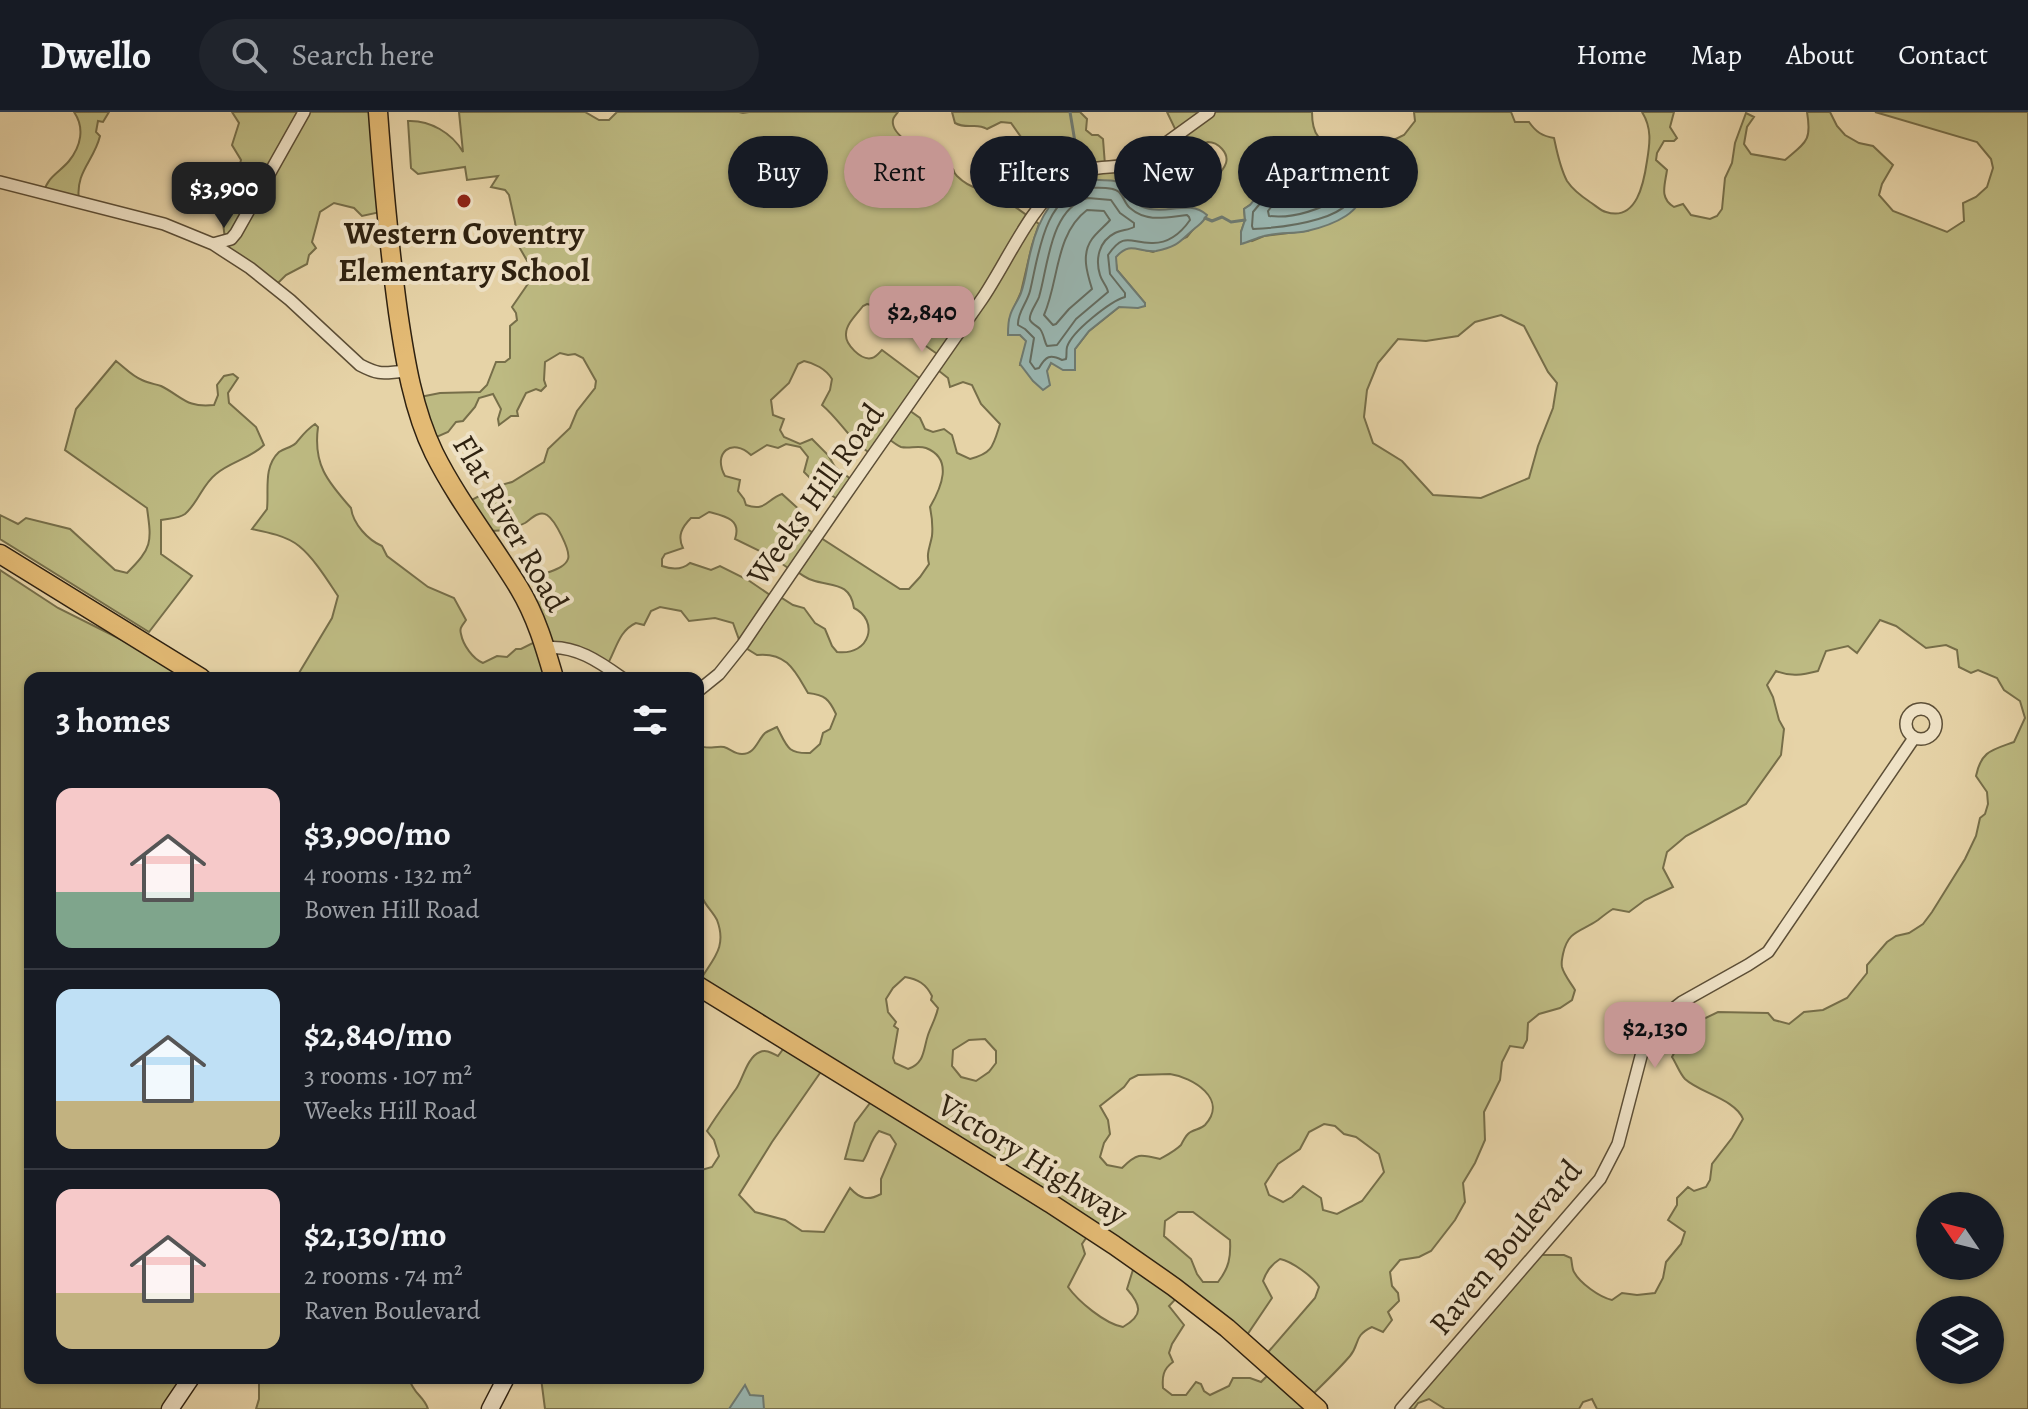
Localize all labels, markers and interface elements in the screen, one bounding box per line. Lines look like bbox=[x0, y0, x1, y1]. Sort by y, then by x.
search box bbox=[199, 19, 759, 91]
text: Dwello bbox=[40, 29, 151, 81]
icon: search bbox=[227, 33, 271, 77]
text: Search here bbox=[291, 35, 434, 75]
text: Home bbox=[1576, 36, 1647, 74]
text: Map bbox=[1691, 36, 1742, 74]
text: About bbox=[1786, 36, 1854, 74]
text: Contact bbox=[1898, 36, 1988, 74]
chip: Buy bbox=[728, 136, 828, 208]
chip: Rent bbox=[844, 136, 954, 208]
chip: Filters bbox=[970, 136, 1098, 208]
chip: New bbox=[1114, 136, 1222, 208]
chip: Apartment bbox=[1238, 136, 1418, 208]
pin: $3,900 bbox=[159, 162, 289, 230]
text: $3,900 bbox=[190, 170, 258, 205]
marker: Western Coventry Elementary School bbox=[455, 192, 473, 210]
place label: Western Coventry Elementary School bbox=[338, 211, 590, 292]
pin: $2,840 bbox=[857, 286, 987, 354]
text: $2,840 bbox=[887, 294, 957, 329]
street label: Weeks Hill Road bbox=[735, 394, 894, 595]
street label: Flat River Road bbox=[443, 426, 580, 620]
text: 3 homes bbox=[56, 697, 171, 744]
icon: filters bbox=[628, 698, 672, 742]
text: $3,900/mo bbox=[304, 810, 451, 857]
icon: home bbox=[120, 820, 216, 916]
text: 4 rooms · 132 m² bbox=[304, 857, 471, 892]
text: Bowen Hill Road bbox=[304, 892, 479, 927]
pin: $2,130 bbox=[1590, 1002, 1720, 1070]
text: $2,130 bbox=[1622, 1010, 1688, 1045]
text: $2,840/mo bbox=[304, 1011, 452, 1058]
icon: home bbox=[120, 1021, 216, 1117]
text: 3 rooms · 107 m² bbox=[304, 1058, 472, 1093]
street label: Victory Highway bbox=[929, 1082, 1137, 1235]
text: Weeks Hill Road bbox=[304, 1093, 477, 1128]
street label: Raven Boulevard bbox=[1418, 1149, 1592, 1344]
north arrow bbox=[1916, 1192, 2004, 1280]
map controls bbox=[1916, 1192, 2004, 1384]
text: $2,130/mo bbox=[304, 1211, 447, 1258]
icon: home bbox=[120, 1221, 216, 1317]
text: 2 rooms · 74 m² bbox=[304, 1258, 463, 1293]
text: Raven Boulevard bbox=[304, 1293, 480, 1328]
button: layers bbox=[1916, 1296, 2004, 1384]

